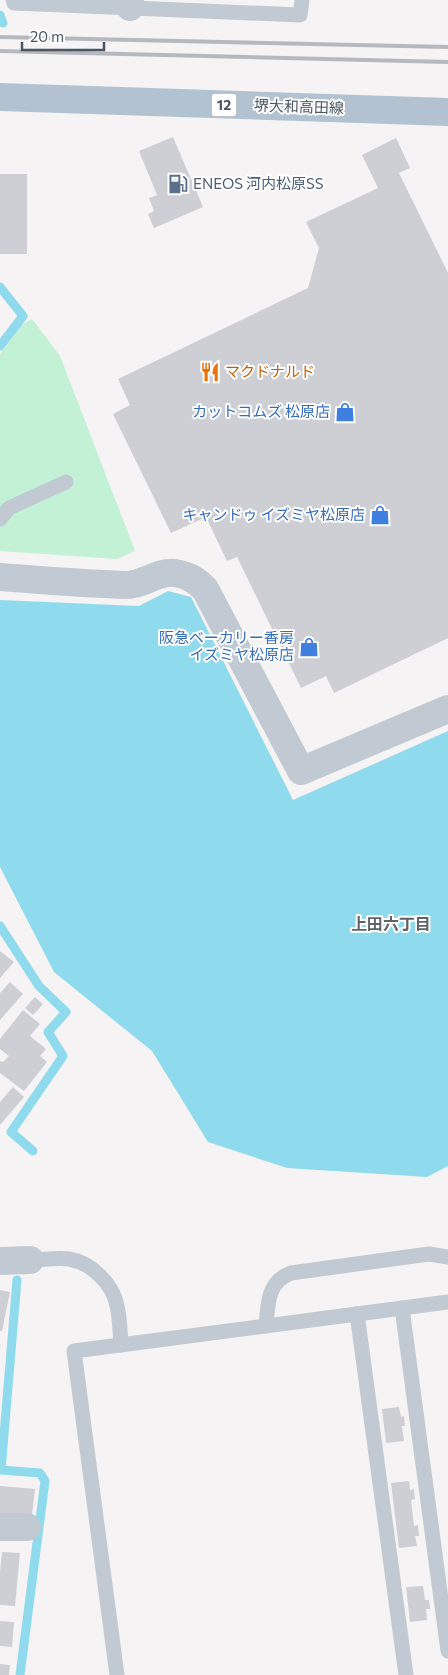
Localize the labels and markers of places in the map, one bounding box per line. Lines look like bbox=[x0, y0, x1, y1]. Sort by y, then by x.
fuel station icon: ENEOS 河内松原SS bbox=[167, 173, 189, 195]
place label: ENEOS 河内松原SS bbox=[193, 174, 324, 192]
restaurant icon: マクドナルド bbox=[199, 361, 221, 383]
place label: マクドナルド bbox=[225, 362, 315, 380]
shop icon: カットコムズ 松原店 bbox=[334, 401, 356, 423]
place label: カットコムズ 松原店 bbox=[192, 402, 330, 420]
shop icon: キャンドゥ イズミヤ松原店 bbox=[369, 504, 391, 526]
place label: キャンドゥ イズミヤ松原店 bbox=[183, 505, 365, 523]
place label: 阪急ベーカリー香房 イズミヤ松原店 bbox=[159, 628, 294, 663]
shop icon: 阪急ベーカリー香房 イズミヤ松原店 bbox=[298, 636, 320, 658]

